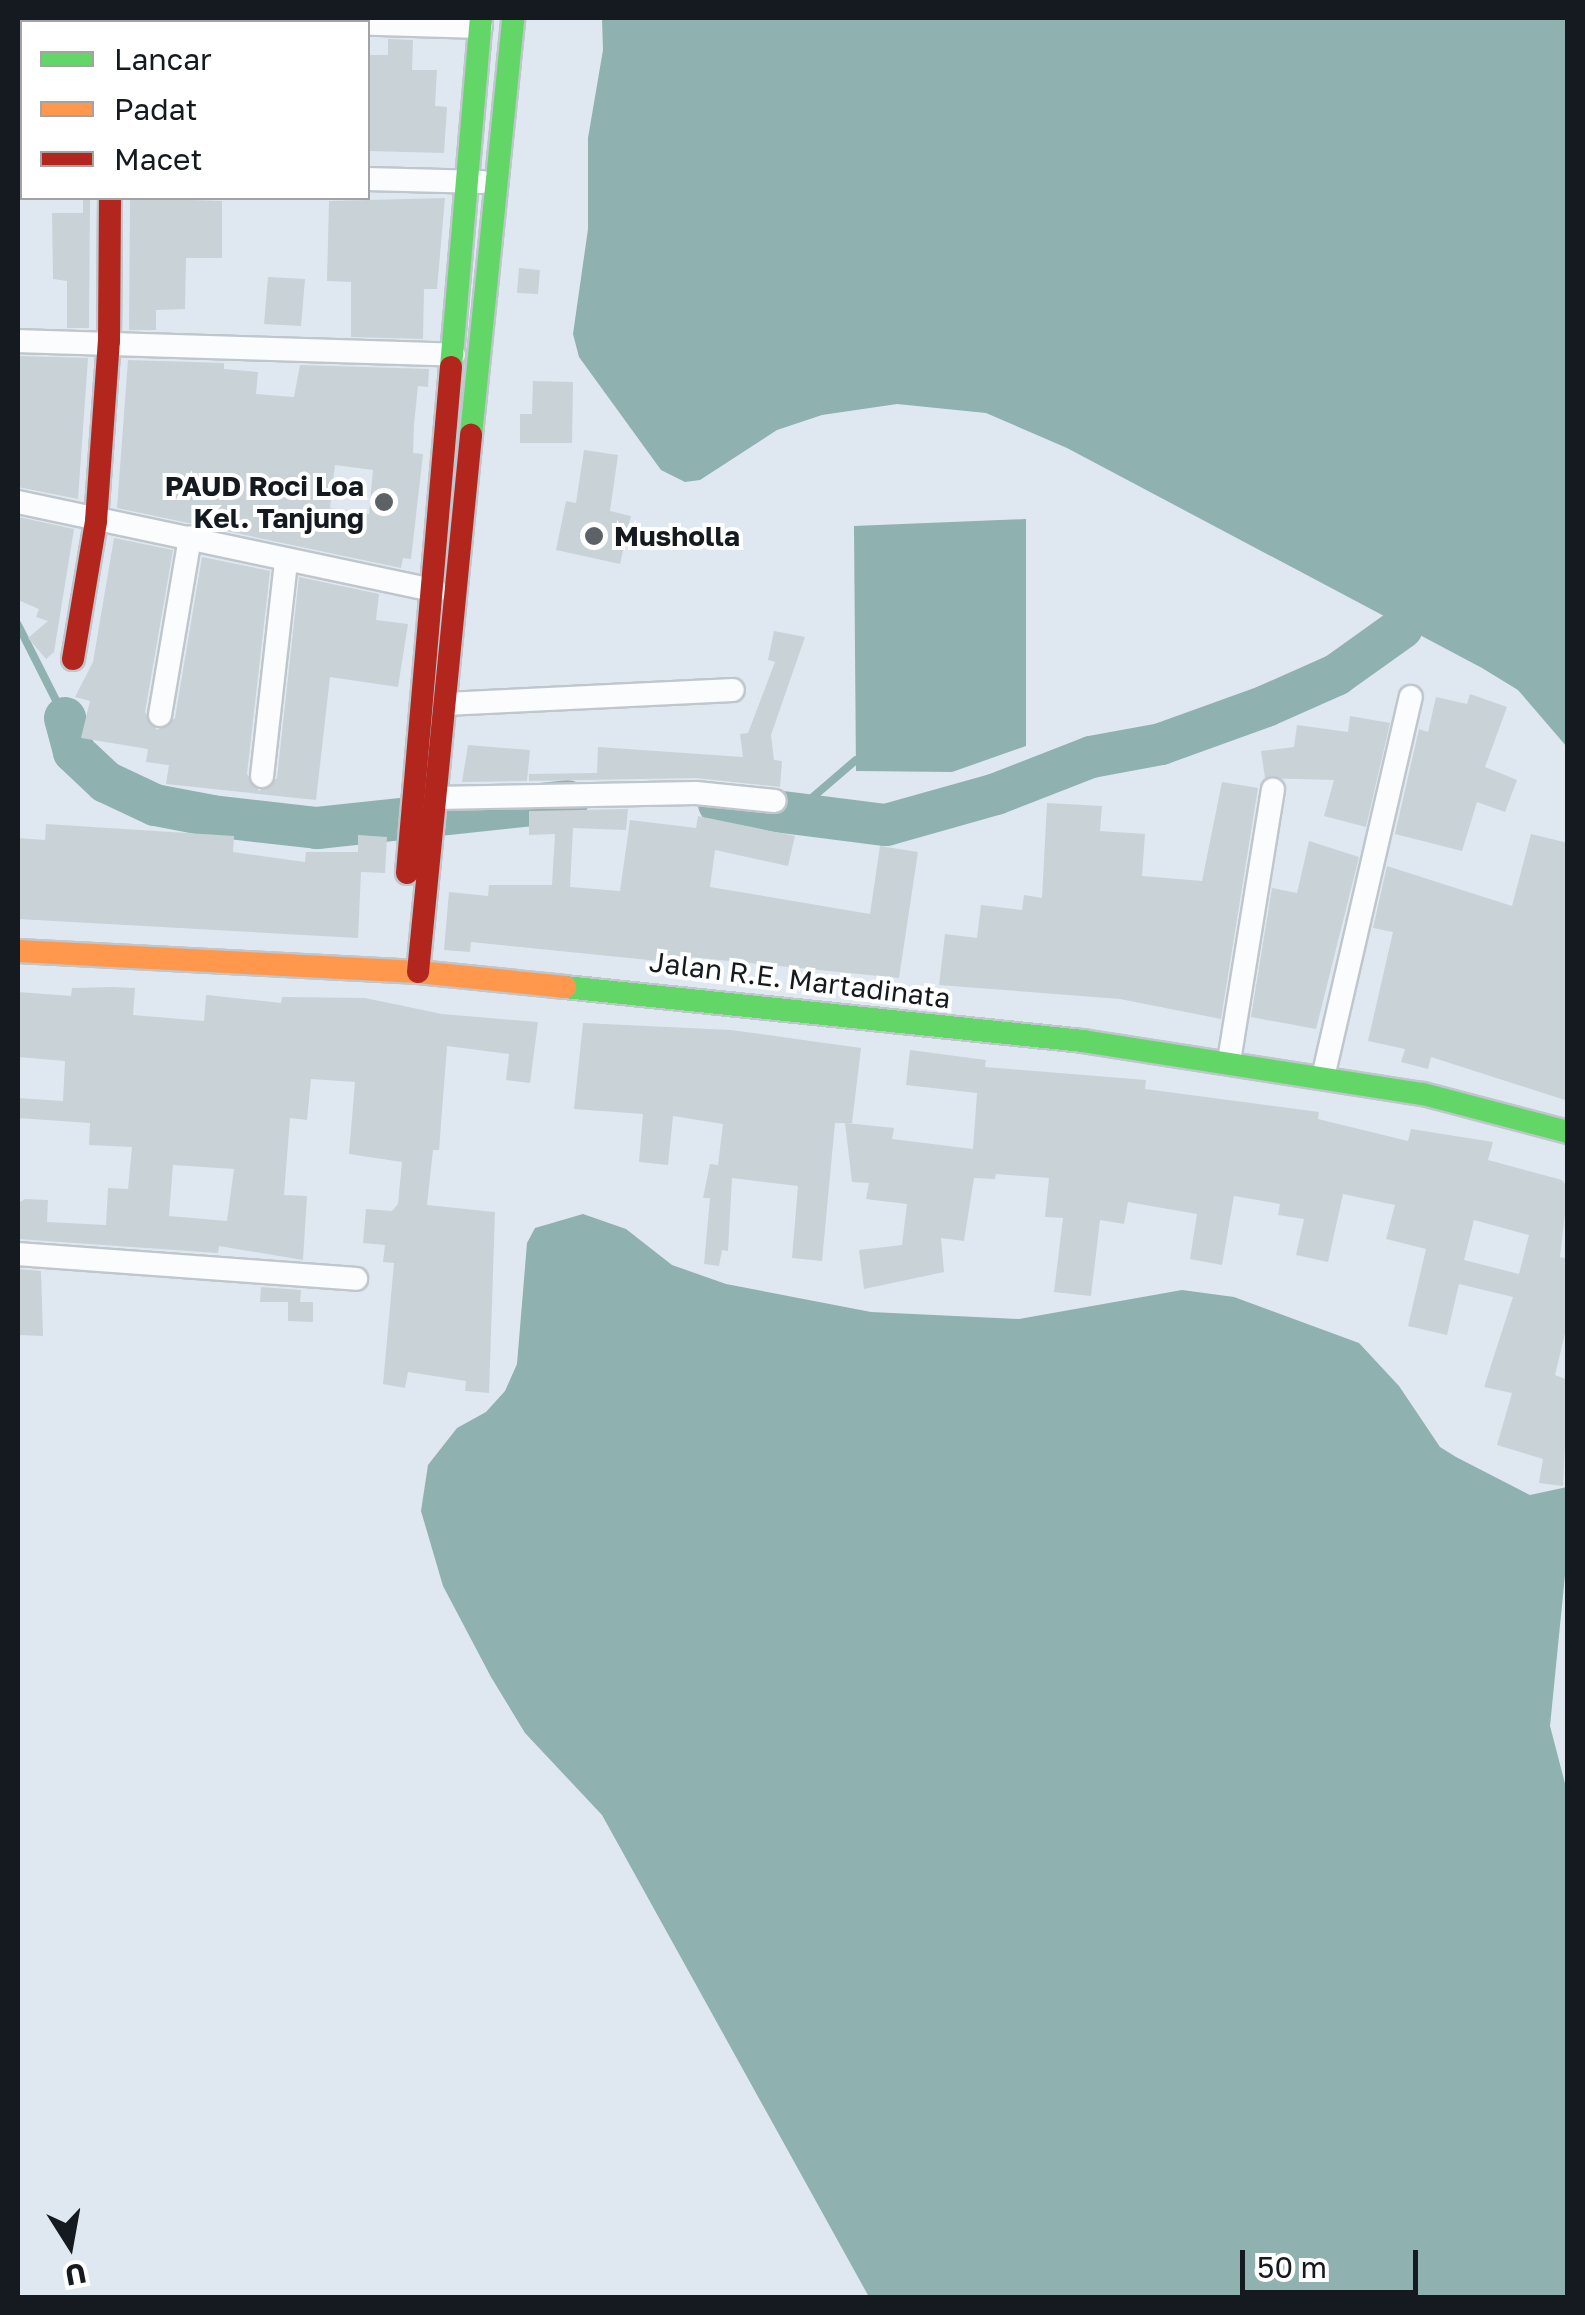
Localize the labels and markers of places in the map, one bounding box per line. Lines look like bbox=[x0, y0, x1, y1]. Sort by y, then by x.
place label: PAUD Roci Loa Kel. Tanjung bbox=[165, 469, 364, 535]
marker: PAUD Roci Loa Kel. Tanjung bbox=[373, 491, 395, 513]
place label: Musholla bbox=[614, 519, 740, 553]
marker: Musholla bbox=[583, 525, 605, 547]

